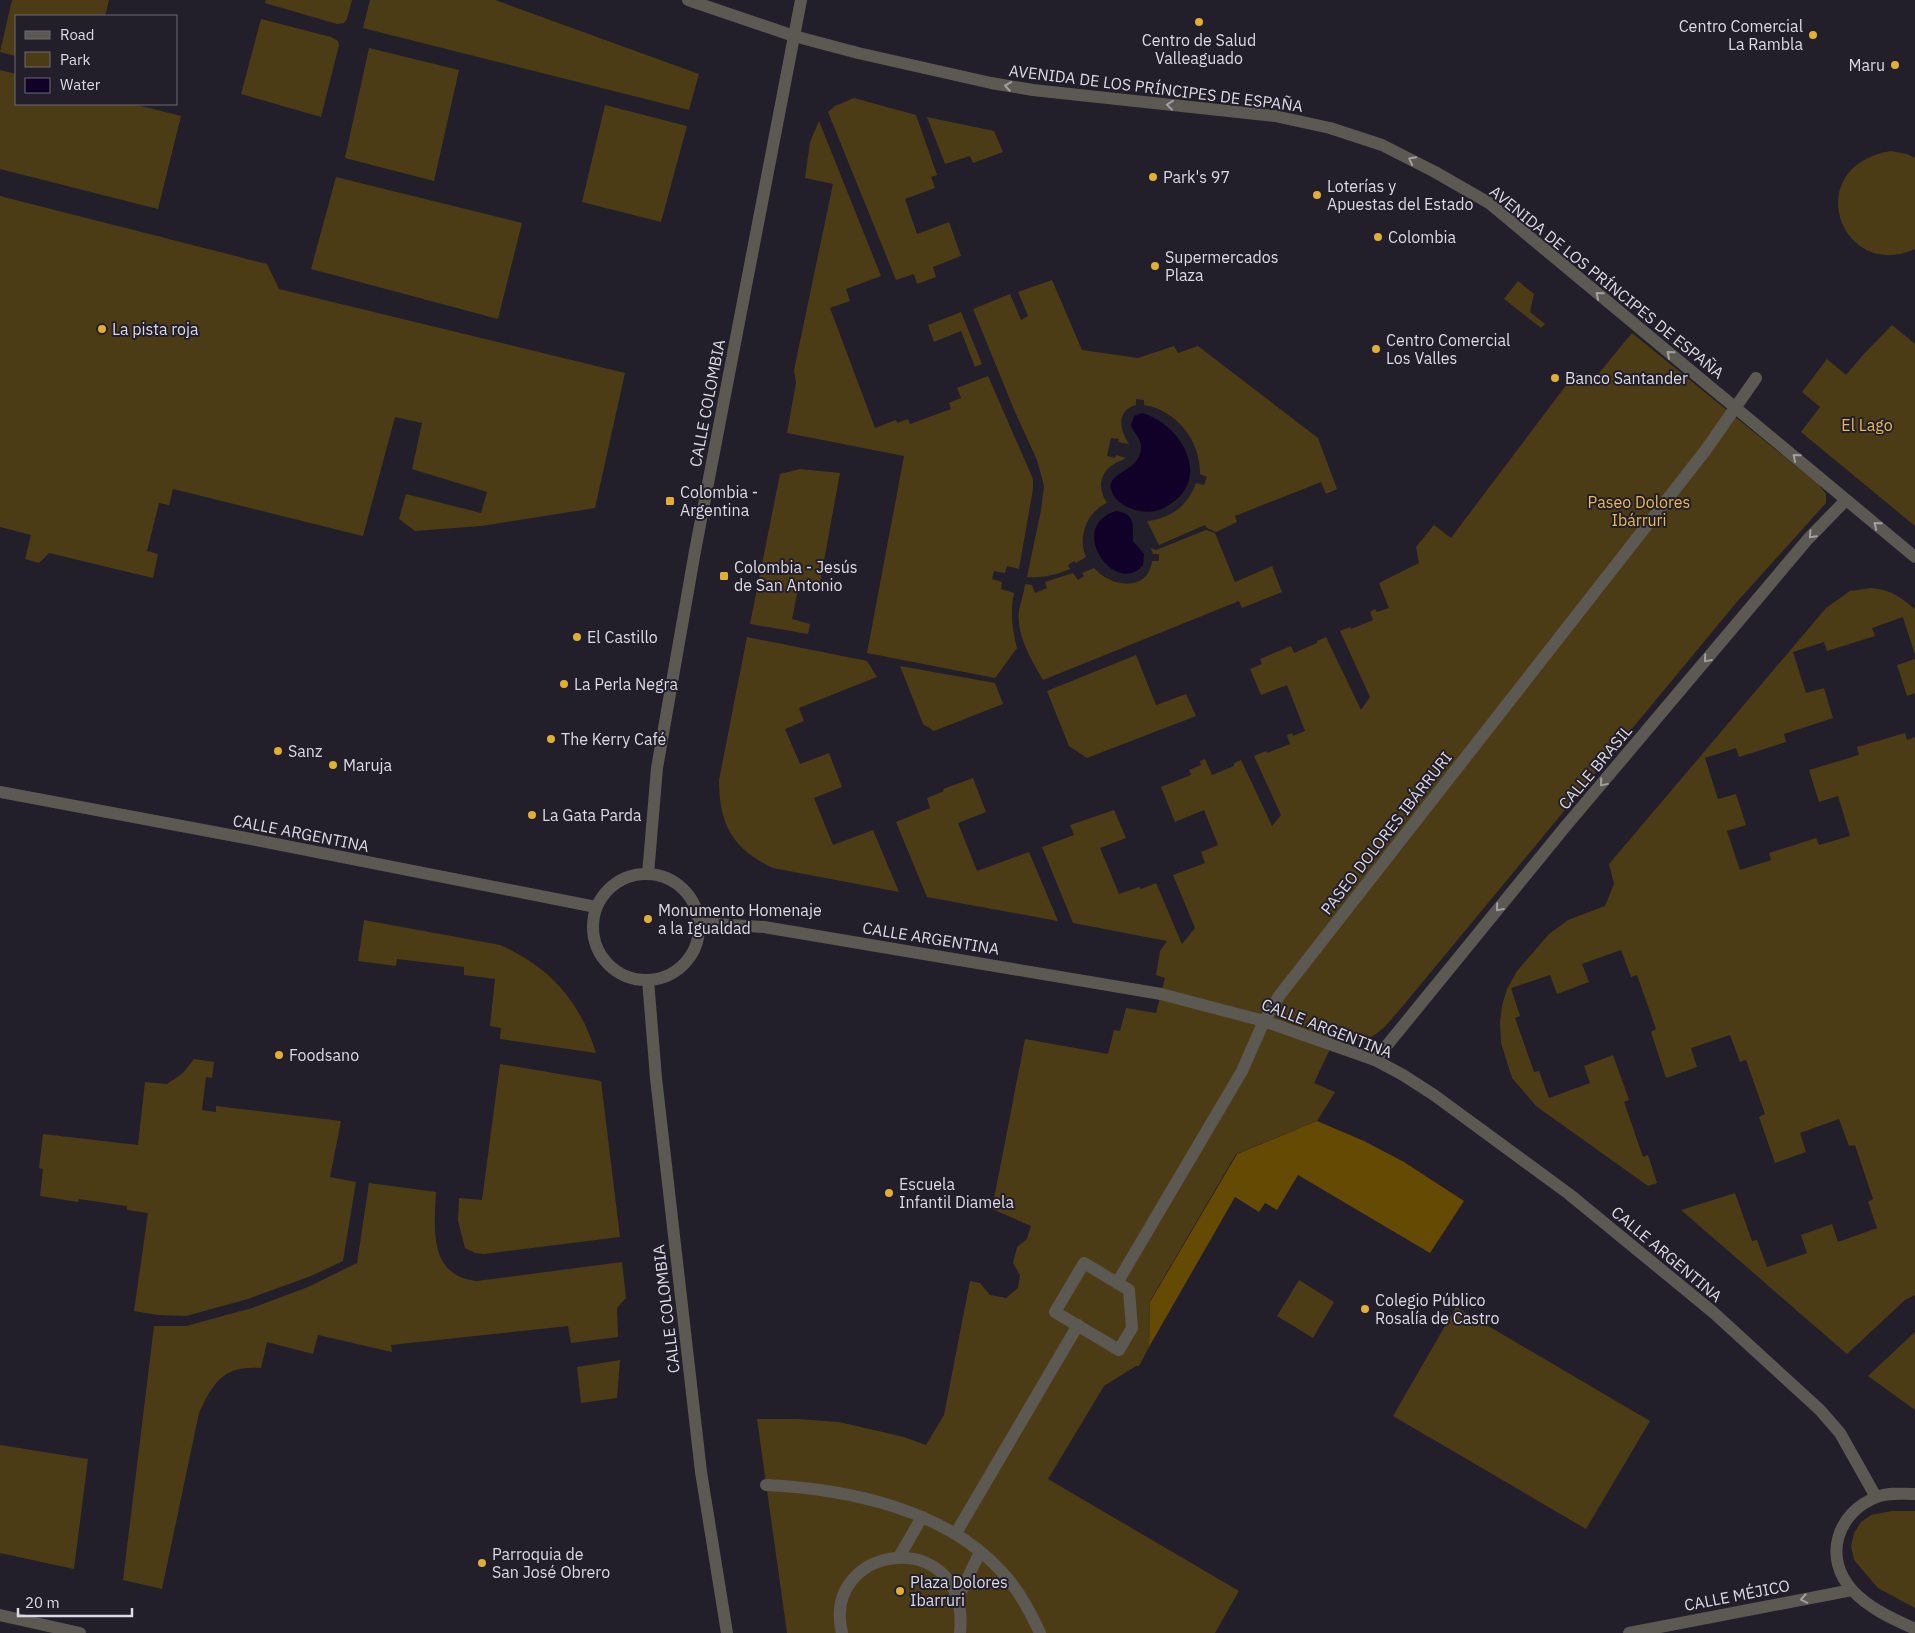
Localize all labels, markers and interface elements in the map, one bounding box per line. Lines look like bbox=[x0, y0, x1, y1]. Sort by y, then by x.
legend bbox=[15, 15, 178, 105]
marker: Centro de Salud Valleaguado bbox=[1193, 16, 1205, 28]
place label: Centro Comercial La Rambla bbox=[1679, 16, 1803, 54]
text: Road bbox=[60, 25, 95, 44]
marker: Centro Comercial La Rambla bbox=[1807, 29, 1819, 41]
place label: Centro de Salud Valleaguado bbox=[1142, 30, 1256, 68]
text: Park bbox=[60, 50, 90, 69]
place label: Maru bbox=[1849, 55, 1885, 75]
street label: AVENIDA DE LOS PRÍNCIPES DE ESPAÑA bbox=[1008, 59, 1304, 116]
marker: Maru bbox=[1889, 59, 1901, 71]
text: Water bbox=[60, 75, 101, 94]
one-way arrow bbox=[1004, 81, 1013, 91]
one-way arrow bbox=[1166, 100, 1174, 111]
one-way arrow bbox=[1408, 156, 1417, 166]
place label: Park's 97 bbox=[1163, 167, 1230, 187]
marker: Park's 97 bbox=[1147, 171, 1159, 183]
place label: Loterías y Apuestas del Estado bbox=[1327, 176, 1473, 214]
street label: AVENIDA DE LOS PRÍNCIPES DE ESPAÑA bbox=[1486, 180, 1729, 383]
marker: Loterías y Apuestas del Estado bbox=[1311, 189, 1323, 201]
place label: Colombia bbox=[1388, 227, 1456, 247]
marker: Colombia bbox=[1372, 231, 1384, 243]
place label: Supermercados Plaza bbox=[1165, 247, 1279, 285]
marker: Supermercados Plaza bbox=[1149, 260, 1161, 272]
one-way arrow bbox=[1596, 292, 1605, 301]
place label: La pista roja bbox=[112, 319, 199, 339]
marker: La pista roja bbox=[96, 323, 108, 335]
place label: Centro Comercial Los Valles bbox=[1386, 330, 1510, 368]
street label: CALLE COLOMBIA bbox=[685, 338, 729, 468]
marker: Centro Comercial Los Valles bbox=[1370, 343, 1382, 355]
one-way arrow bbox=[1667, 352, 1676, 360]
place label: Banco Santander bbox=[1565, 368, 1688, 388]
marker: Banco Santander bbox=[1549, 372, 1561, 384]
park label: El Lago bbox=[1841, 415, 1893, 435]
one-way arrow bbox=[1792, 454, 1801, 463]
place label: Colombia - Argentina bbox=[680, 482, 758, 520]
park label: Paseo Dolores Ibárruri bbox=[1588, 492, 1690, 530]
marker: Colombia - Argentina bbox=[664, 495, 676, 507]
one-way arrow bbox=[1874, 522, 1883, 531]
one-way arrow bbox=[1809, 529, 1818, 538]
place label: Colombia - Jesús de San Antonio bbox=[734, 557, 858, 595]
marker: Colombia - Jesús de San Antonio bbox=[718, 570, 730, 582]
place label: El Castillo bbox=[587, 627, 658, 647]
marker: El Castillo bbox=[571, 631, 583, 643]
one-way arrow bbox=[1704, 653, 1713, 662]
place label: La Perla Negra bbox=[574, 674, 678, 694]
marker: La Perla Negra bbox=[558, 678, 570, 690]
street label: CALLE BRASIL bbox=[1554, 721, 1636, 813]
place label: The Kerry Café bbox=[561, 729, 667, 749]
marker: The Kerry Café bbox=[545, 733, 557, 745]
place label: Sanz bbox=[288, 741, 322, 761]
marker: Sanz bbox=[272, 745, 284, 757]
street label: PASEO DOLORES IBÁRRURI bbox=[1315, 747, 1456, 918]
place label: Maruja bbox=[343, 755, 392, 775]
marker: Maruja bbox=[327, 759, 339, 771]
one-way arrow bbox=[1600, 777, 1608, 786]
place label: La Gata Parda bbox=[542, 805, 642, 825]
marker: La Gata Parda bbox=[526, 809, 538, 821]
street label: CALLE ARGENTINA bbox=[231, 810, 371, 856]
place label: Monumento Homenaje a la Igualdad bbox=[658, 900, 822, 938]
one-way arrow bbox=[1496, 902, 1504, 911]
marker: Monumento Homenaje a la Igualdad bbox=[642, 913, 654, 925]
street label: CALLE ARGENTINA bbox=[861, 917, 1001, 959]
street label: CALLE ARGENTINA bbox=[1259, 994, 1395, 1062]
place label: Foodsano bbox=[289, 1045, 359, 1065]
marker: Foodsano bbox=[273, 1049, 285, 1061]
place label: Escuela Infantil Diamela bbox=[899, 1174, 1014, 1212]
marker: Escuela Infantil Diamela bbox=[883, 1187, 895, 1199]
street label: CALLE ARGENTINA bbox=[1608, 1202, 1726, 1306]
street label: CALLE COLOMBIA bbox=[648, 1244, 684, 1374]
place label: Colegio Público Rosalía de Castro bbox=[1375, 1290, 1499, 1328]
marker: Colegio Público Rosalía de Castro bbox=[1359, 1303, 1371, 1315]
place label: Parroquia de San José Obrero bbox=[492, 1544, 610, 1582]
marker: Parroquia de San José Obrero bbox=[476, 1557, 488, 1569]
place label: Plaza Dolores Ibarruri bbox=[910, 1572, 1008, 1610]
street label: CALLE MÉJICO bbox=[1682, 1574, 1791, 1615]
marker: Plaza Dolores Ibarruri bbox=[894, 1585, 906, 1597]
scale bar bbox=[18, 1586, 131, 1618]
text: 20 m bbox=[25, 1593, 60, 1612]
one-way arrow bbox=[1799, 1593, 1808, 1604]

